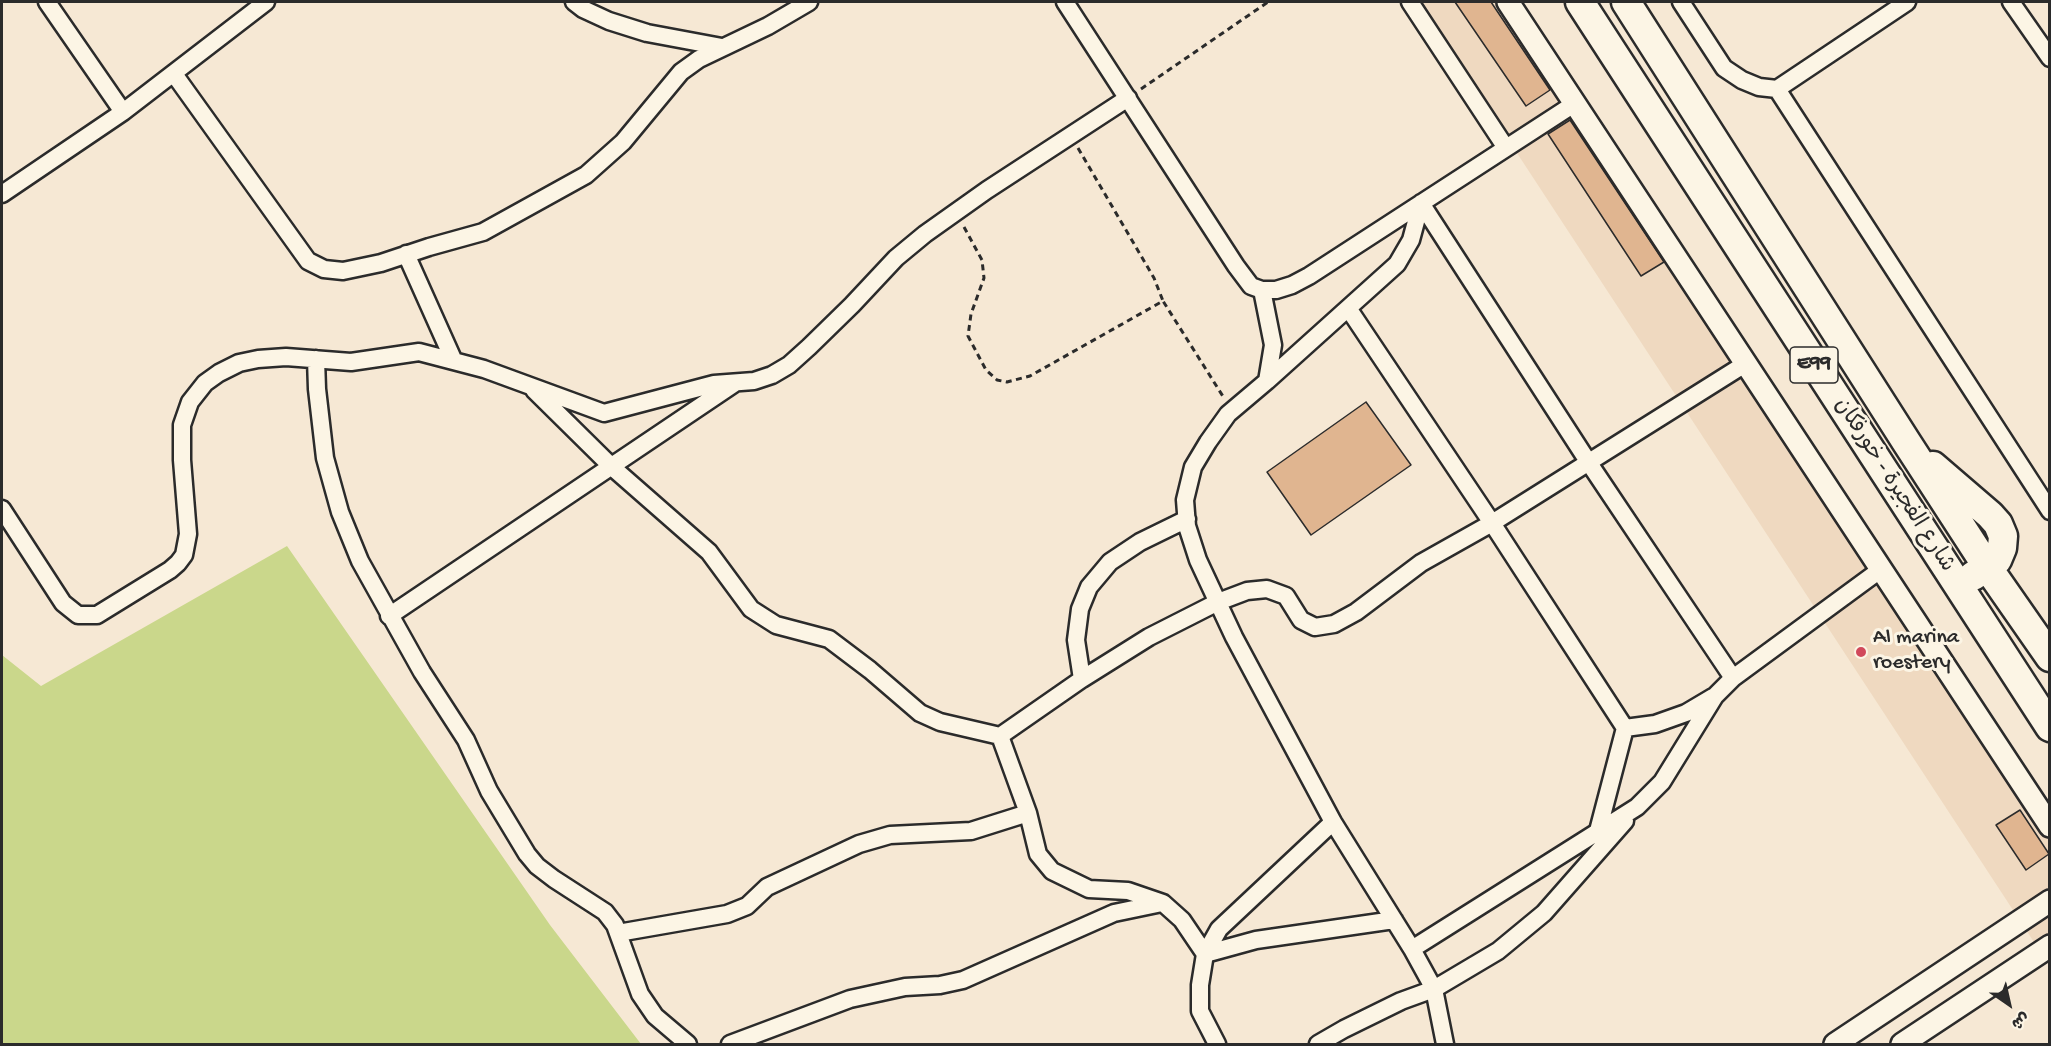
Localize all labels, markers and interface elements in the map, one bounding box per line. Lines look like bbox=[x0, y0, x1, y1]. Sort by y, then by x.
road number: E99 bbox=[1790, 347, 1838, 383]
street label: شارع الفجيرة - خورفكان bbox=[1827, 394, 1959, 578]
place label: Al marina roestery bbox=[1873, 626, 1959, 678]
marker: Al marina roestery bbox=[1854, 645, 1868, 659]
north arrow bbox=[1979, 974, 2039, 1034]
text: ش bbox=[2007, 1007, 2032, 1032]

